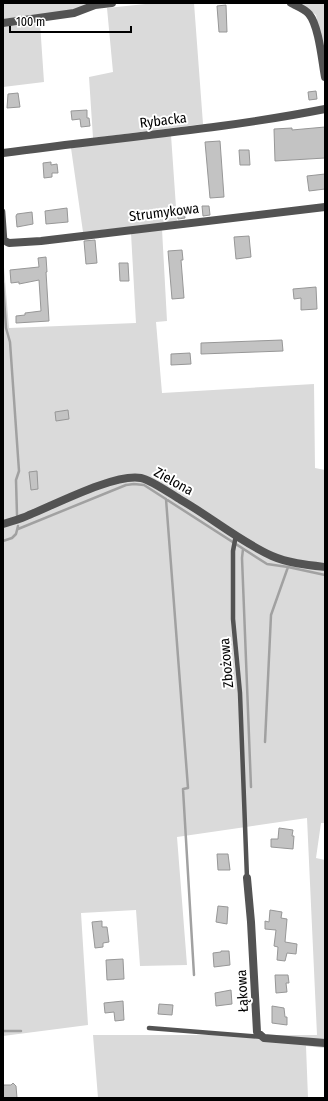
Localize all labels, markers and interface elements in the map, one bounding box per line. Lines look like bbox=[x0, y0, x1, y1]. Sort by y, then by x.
scale bar bbox=[10, 8, 131, 34]
text: 100 m bbox=[16, 15, 45, 29]
street label: Rybacka bbox=[139, 109, 188, 132]
street label: Strumykowa bbox=[128, 200, 200, 225]
street label: Zielona bbox=[151, 464, 196, 499]
street label: Zbożowa bbox=[216, 637, 237, 689]
street label: Łąkowa bbox=[233, 969, 252, 1013]

